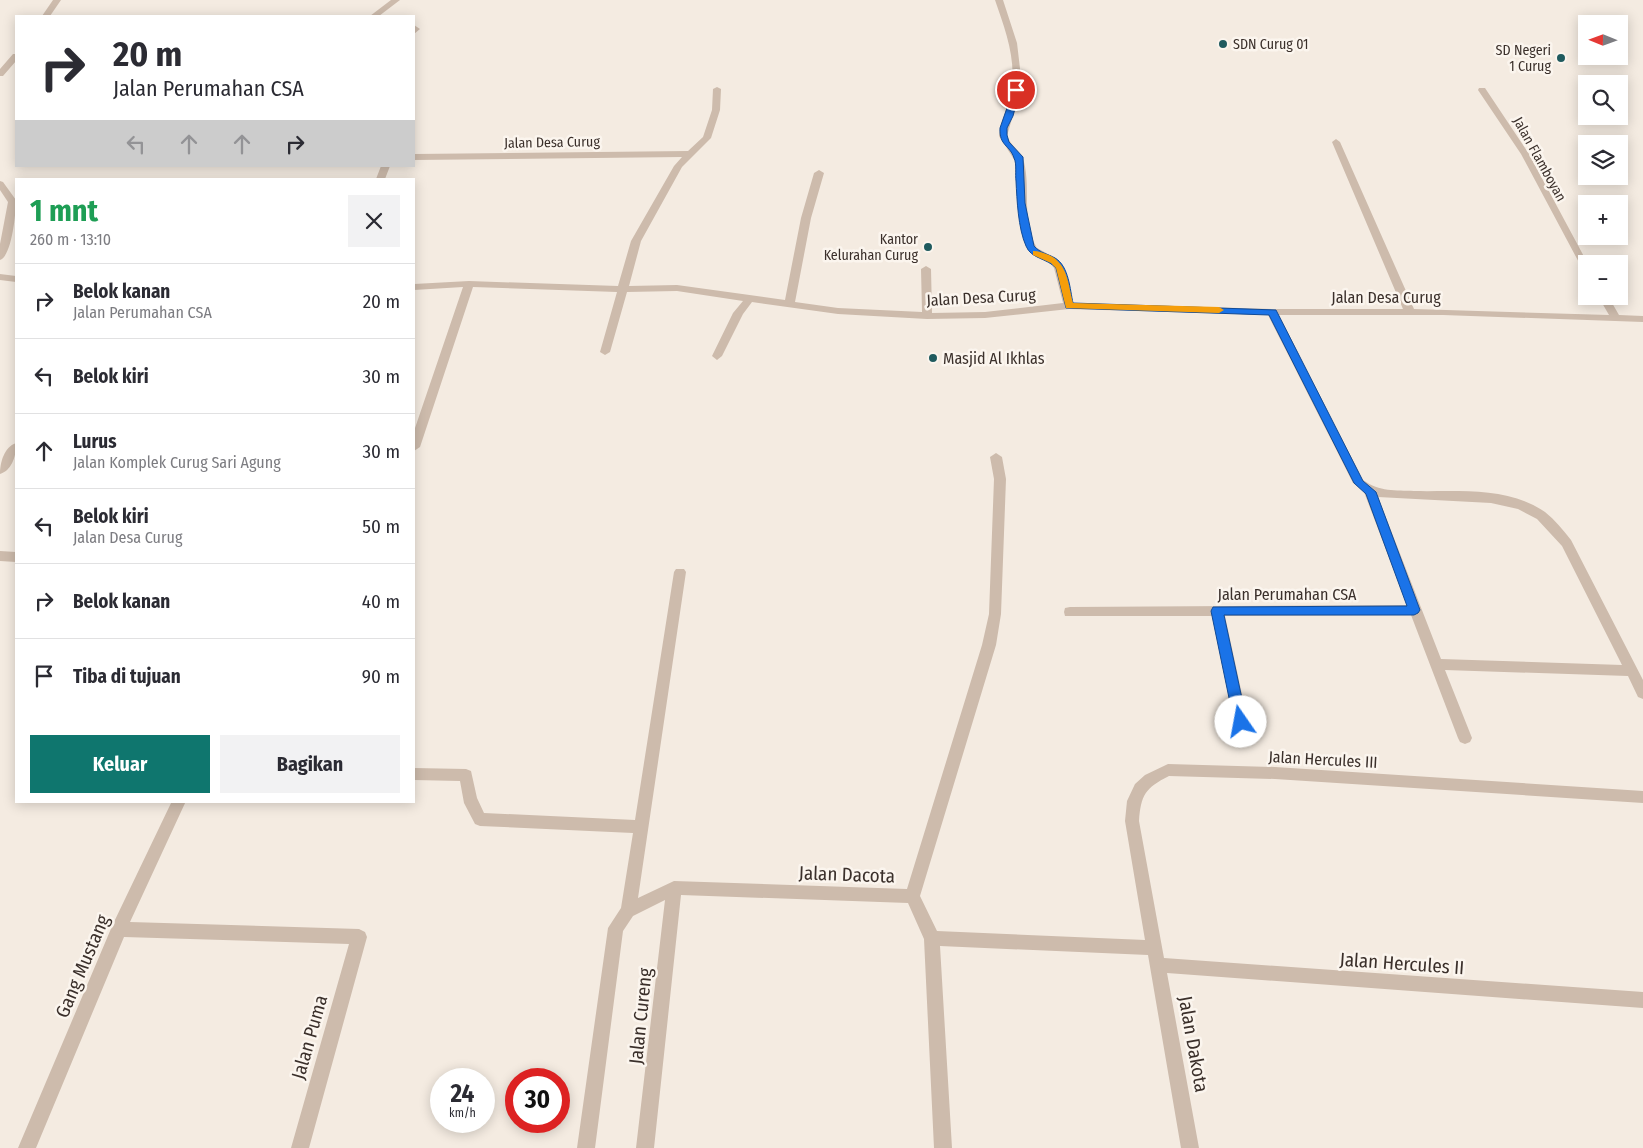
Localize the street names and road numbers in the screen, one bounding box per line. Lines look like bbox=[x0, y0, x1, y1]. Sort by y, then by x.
street label: Jalan Flamboyan bbox=[1509, 114, 1570, 204]
street label: Jalan Desa Curug bbox=[504, 133, 600, 152]
street label: Jalan Desa Curug bbox=[926, 285, 1037, 310]
street label: Jalan Desa Curug bbox=[1331, 288, 1441, 307]
street label: Jalan Perumahan CSA bbox=[1218, 585, 1357, 604]
street label: Jalan Hercules III bbox=[1268, 747, 1378, 772]
street label: Jalan Dacota bbox=[798, 861, 896, 888]
street label: Gang Mustang bbox=[50, 911, 114, 1021]
street label: Jalan Hercules II bbox=[1339, 948, 1465, 979]
street label: Jalan Cureng bbox=[624, 967, 657, 1065]
street label: Jalan Puma bbox=[287, 992, 332, 1082]
street label: Jalan Dakota bbox=[1174, 994, 1213, 1094]

